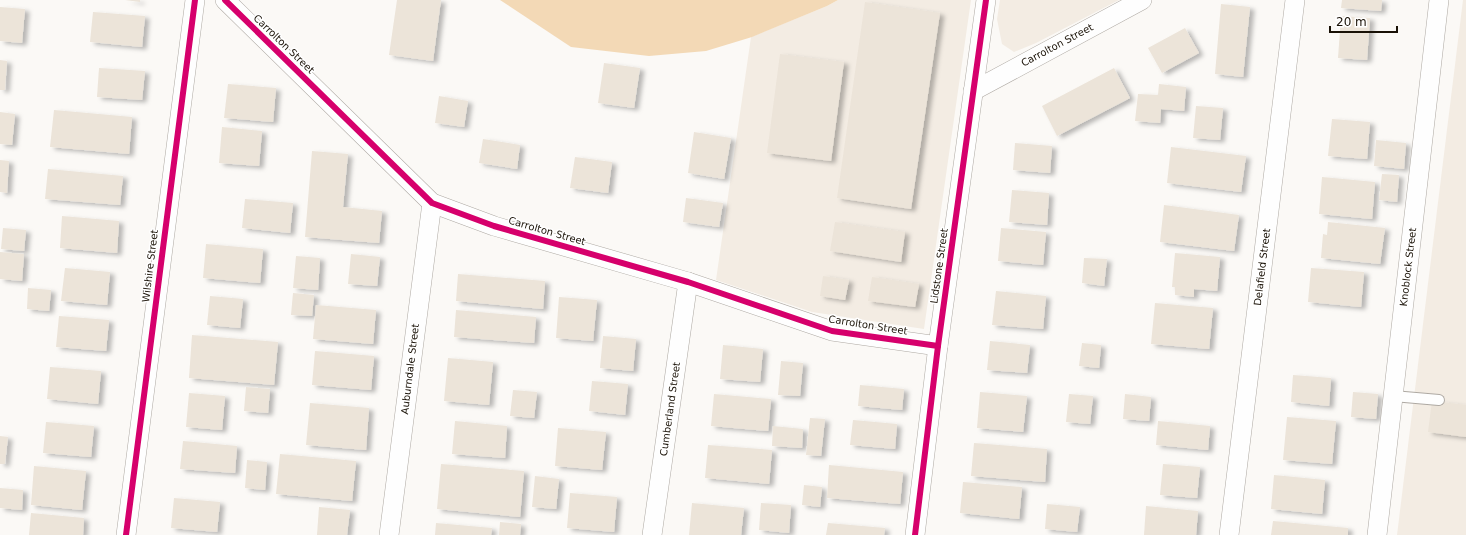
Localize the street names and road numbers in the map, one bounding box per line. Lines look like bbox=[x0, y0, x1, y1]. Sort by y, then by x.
street label: Carrolton Street bbox=[251, 12, 317, 76]
street label: Carrolton Street bbox=[1019, 21, 1095, 69]
street label: Carrolton Street bbox=[507, 215, 587, 247]
street label: Knoblock Street bbox=[1398, 227, 1418, 307]
street label: Lidstone Street bbox=[928, 228, 950, 304]
street label: Delafield Street bbox=[1252, 228, 1272, 306]
street label: Wilshire Street bbox=[140, 229, 160, 303]
street label: Carrolton Street bbox=[828, 313, 908, 337]
street label: Auburndale Street bbox=[399, 323, 421, 415]
street label: Cumberland Street bbox=[658, 361, 682, 457]

